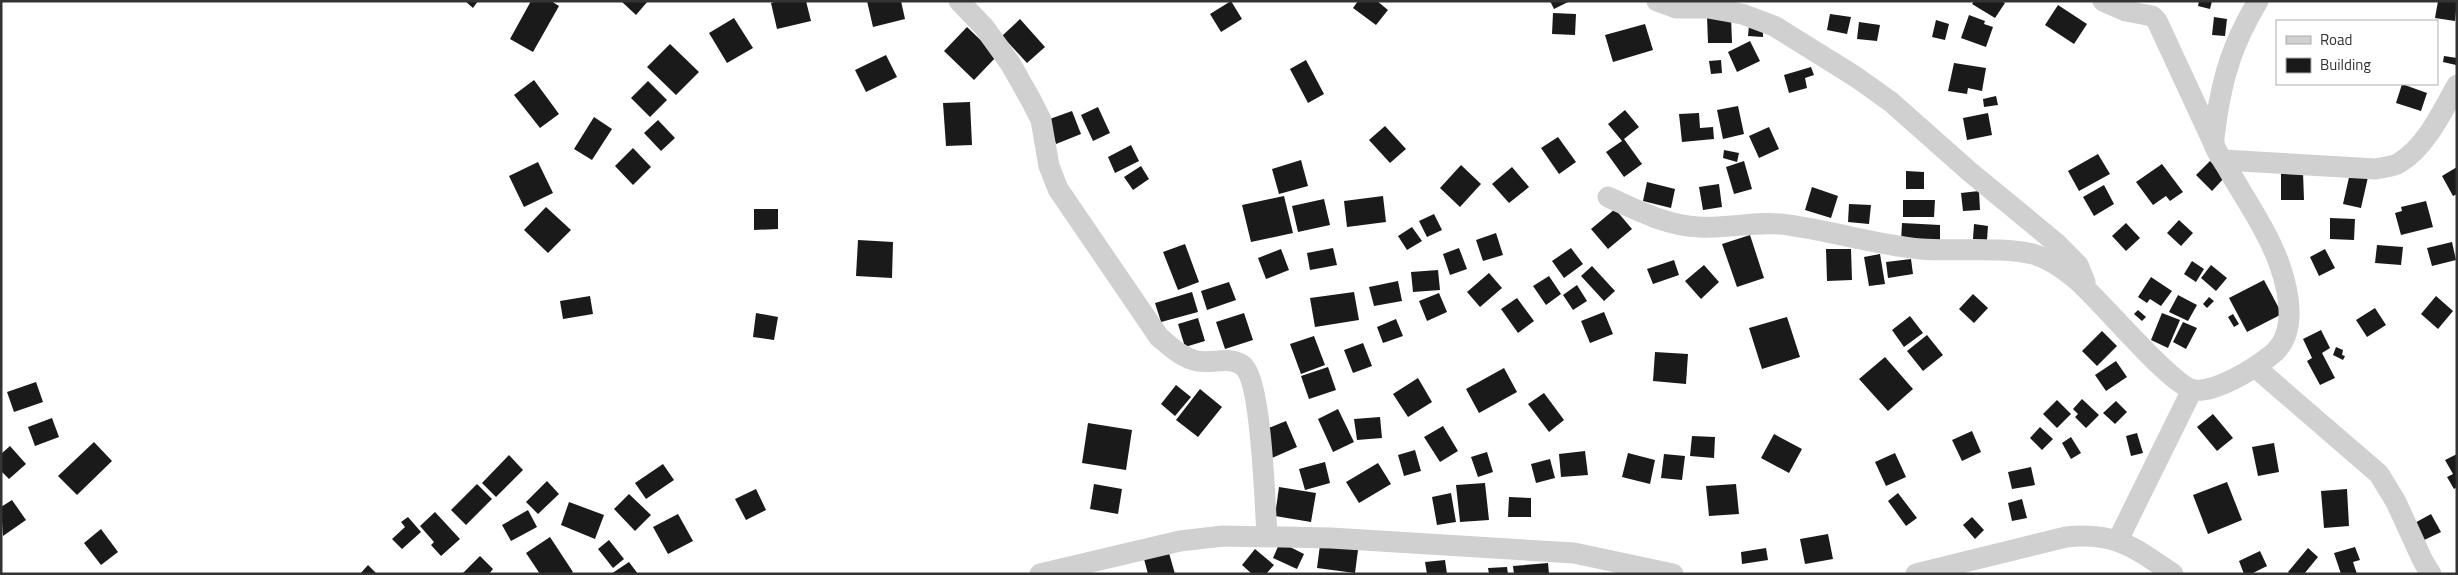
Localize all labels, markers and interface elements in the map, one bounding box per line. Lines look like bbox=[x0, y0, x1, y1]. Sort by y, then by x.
legend bbox=[2276, 20, 2438, 85]
text: Road bbox=[2320, 28, 2352, 51]
text: Building bbox=[2320, 53, 2371, 76]

